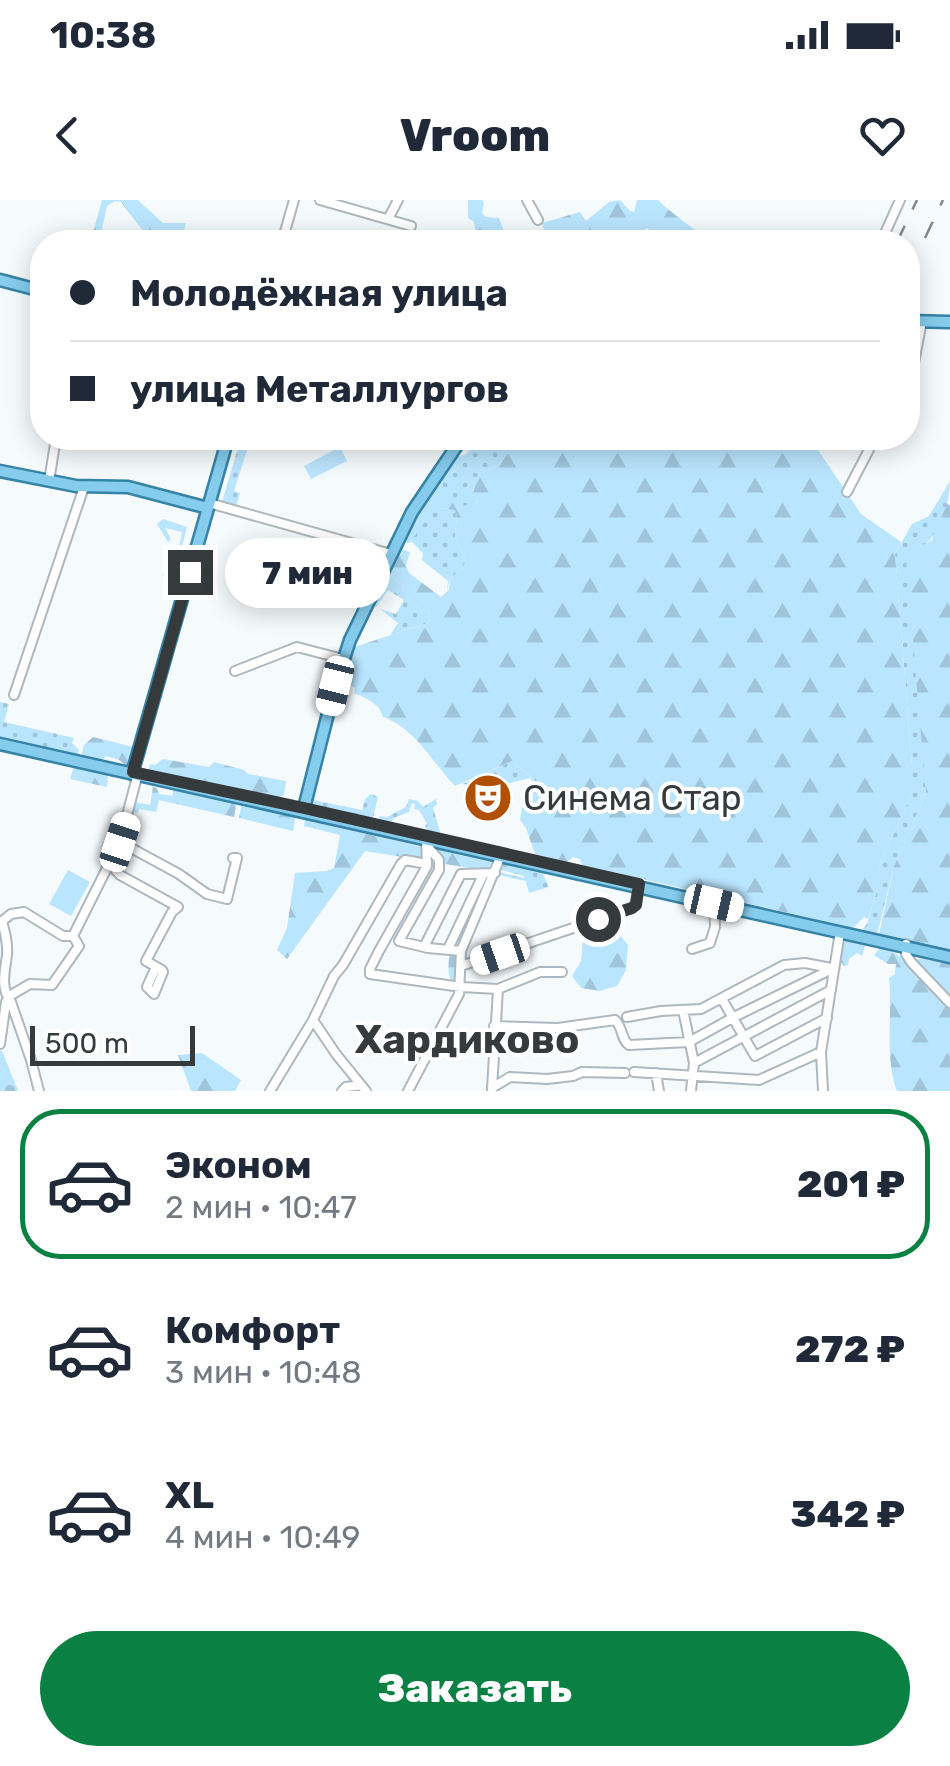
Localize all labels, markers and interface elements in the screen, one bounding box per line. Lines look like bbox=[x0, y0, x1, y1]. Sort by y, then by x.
text: 10:38 bbox=[50, 12, 157, 58]
icon: back bbox=[40, 108, 95, 163]
icon: heart bbox=[855, 108, 910, 163]
text: Vroom bbox=[400, 109, 550, 162]
text: Молодёжная улица bbox=[130, 270, 508, 316]
text: улица Металлургов bbox=[130, 366, 509, 412]
callout: 7 мин bbox=[225, 537, 390, 607]
route end bbox=[168, 550, 213, 595]
text: 7 мин bbox=[262, 554, 353, 592]
car bbox=[313, 653, 357, 719]
theatre icon: Синема Стар bbox=[462, 772, 514, 824]
place label: Синема Стар bbox=[523, 777, 742, 819]
car bbox=[96, 809, 144, 875]
car bbox=[681, 882, 747, 924]
route start bbox=[576, 897, 621, 942]
car bbox=[467, 930, 533, 978]
district label: Хардиково bbox=[355, 1016, 579, 1063]
scale bar bbox=[30, 1021, 195, 1066]
text: 500 m bbox=[45, 1027, 129, 1060]
icon: car bbox=[45, 1139, 135, 1229]
text: Эконом bbox=[165, 1142, 312, 1188]
text: 201 ₽ bbox=[797, 1161, 905, 1207]
text: 2 мин · 10:47 bbox=[165, 1188, 357, 1226]
icon: car bbox=[45, 1304, 135, 1394]
text: Комфорт bbox=[165, 1307, 340, 1353]
text: 272 ₽ bbox=[795, 1326, 905, 1372]
text: 3 мин · 10:48 bbox=[165, 1353, 362, 1391]
icon: car bbox=[45, 1469, 135, 1559]
text: XL bbox=[165, 1472, 214, 1518]
text: 342 ₽ bbox=[791, 1491, 905, 1537]
text: 4 мин · 10:49 bbox=[165, 1518, 361, 1556]
button: Заказать bbox=[40, 1631, 910, 1746]

